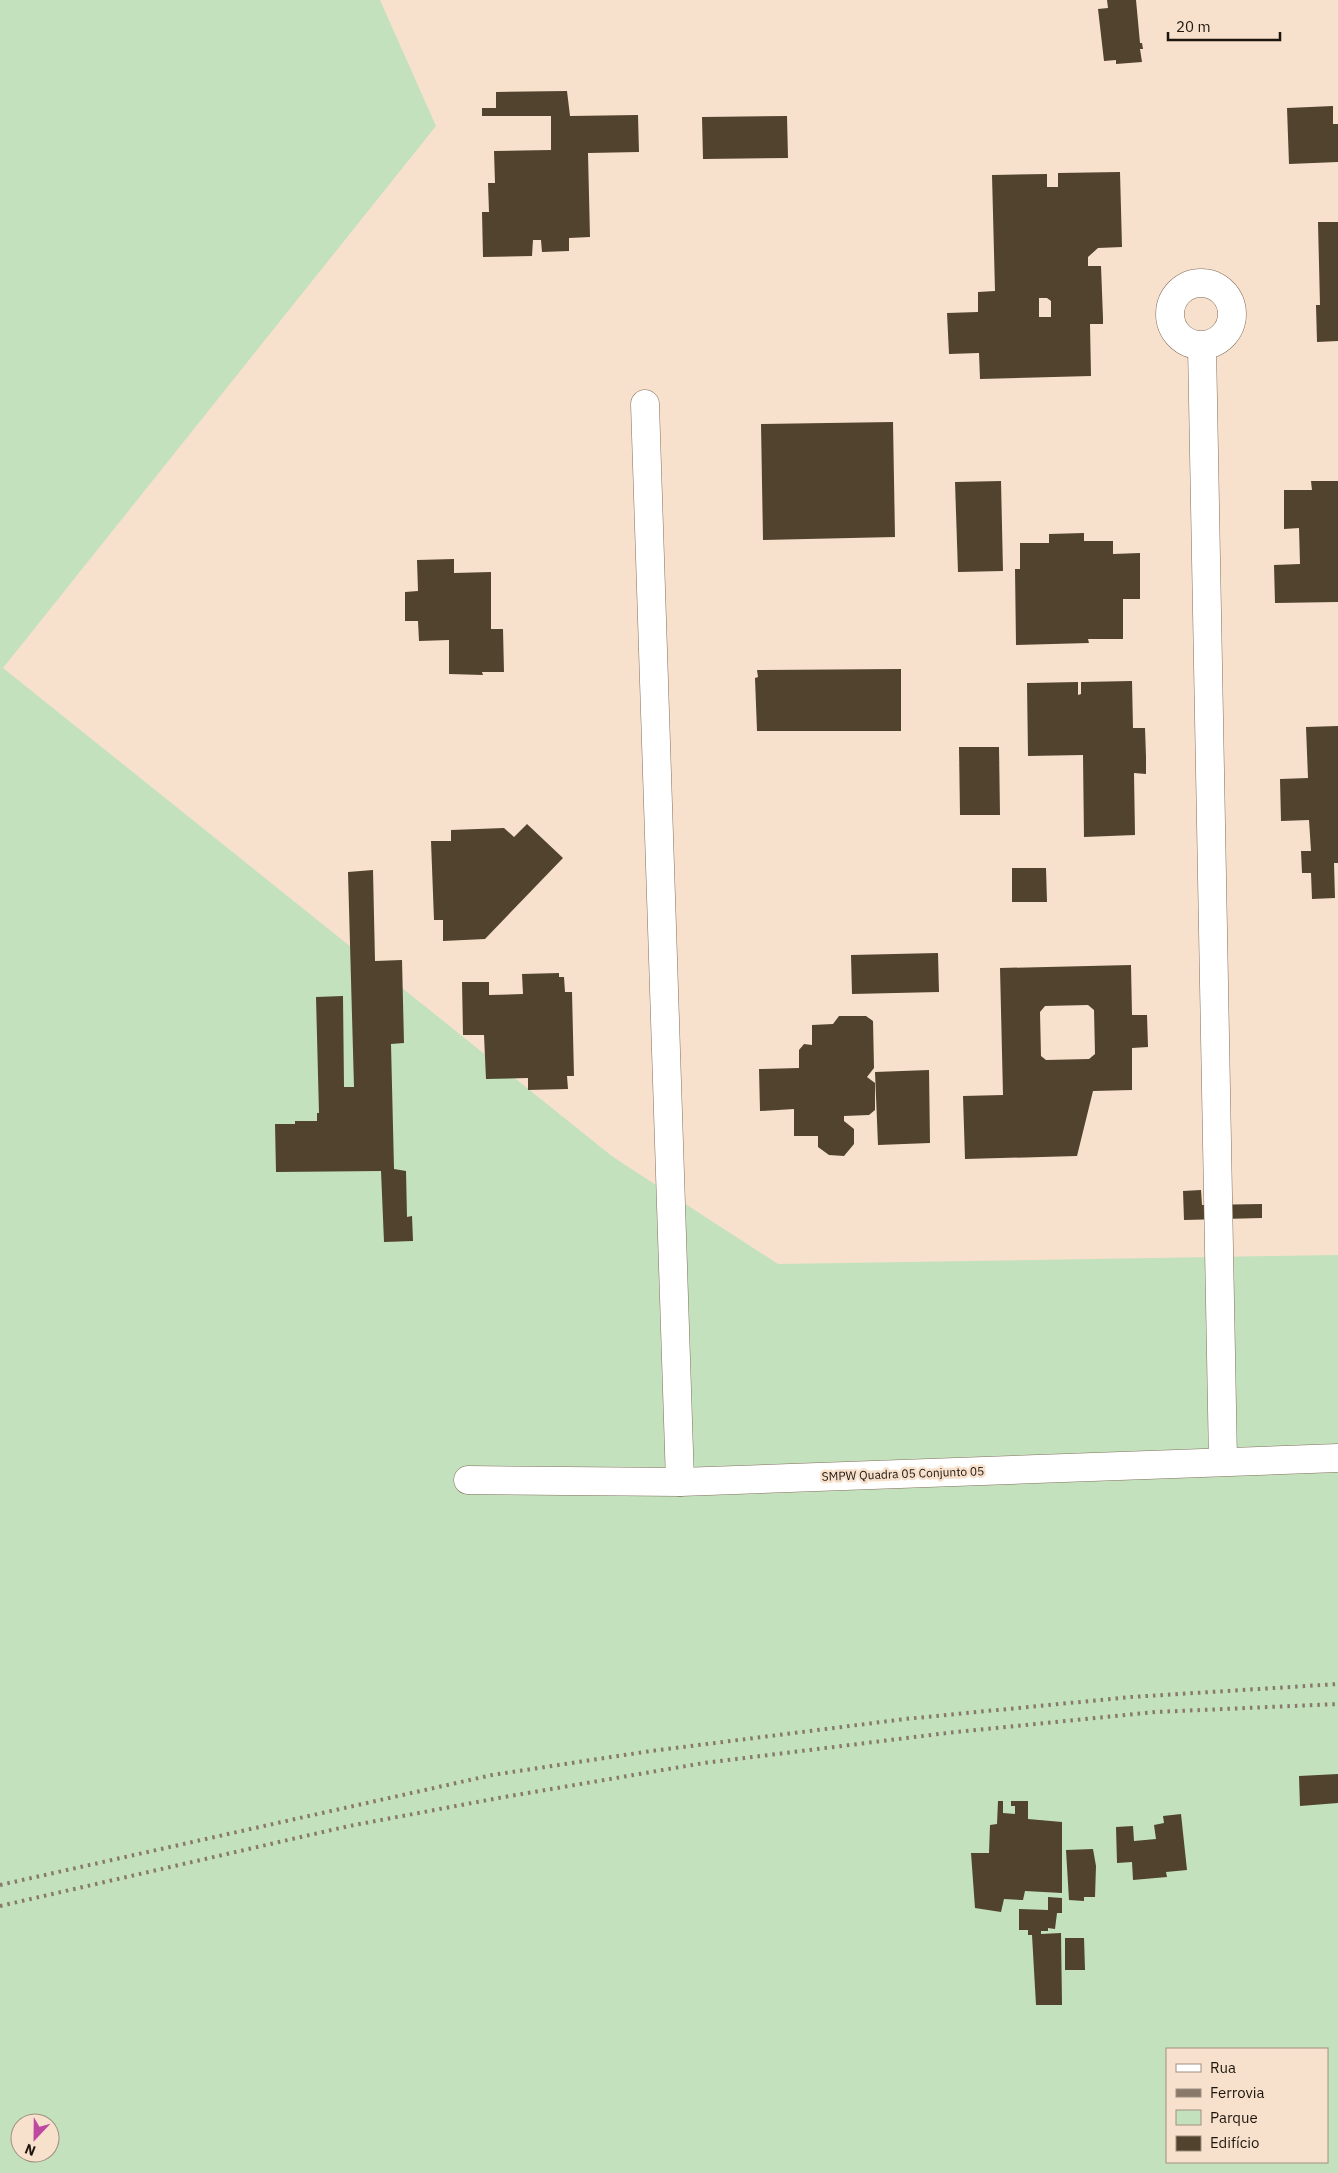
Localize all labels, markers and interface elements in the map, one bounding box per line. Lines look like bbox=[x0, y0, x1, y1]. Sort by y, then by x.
scale bar bbox=[1168, 10, 1280, 42]
text: 20 m bbox=[1176, 17, 1211, 36]
street label: SMPW Quadra 05 Conjunto 05 bbox=[821, 1463, 985, 1484]
legend bbox=[1166, 2048, 1328, 2163]
text: Rua bbox=[1210, 2058, 1236, 2077]
text: Ferrovia bbox=[1210, 2083, 1265, 2102]
text: Parque bbox=[1210, 2108, 1258, 2127]
north arrow bbox=[10, 2113, 60, 2163]
text: Edifício bbox=[1210, 2133, 1259, 2152]
text: N bbox=[22, 2140, 38, 2160]

